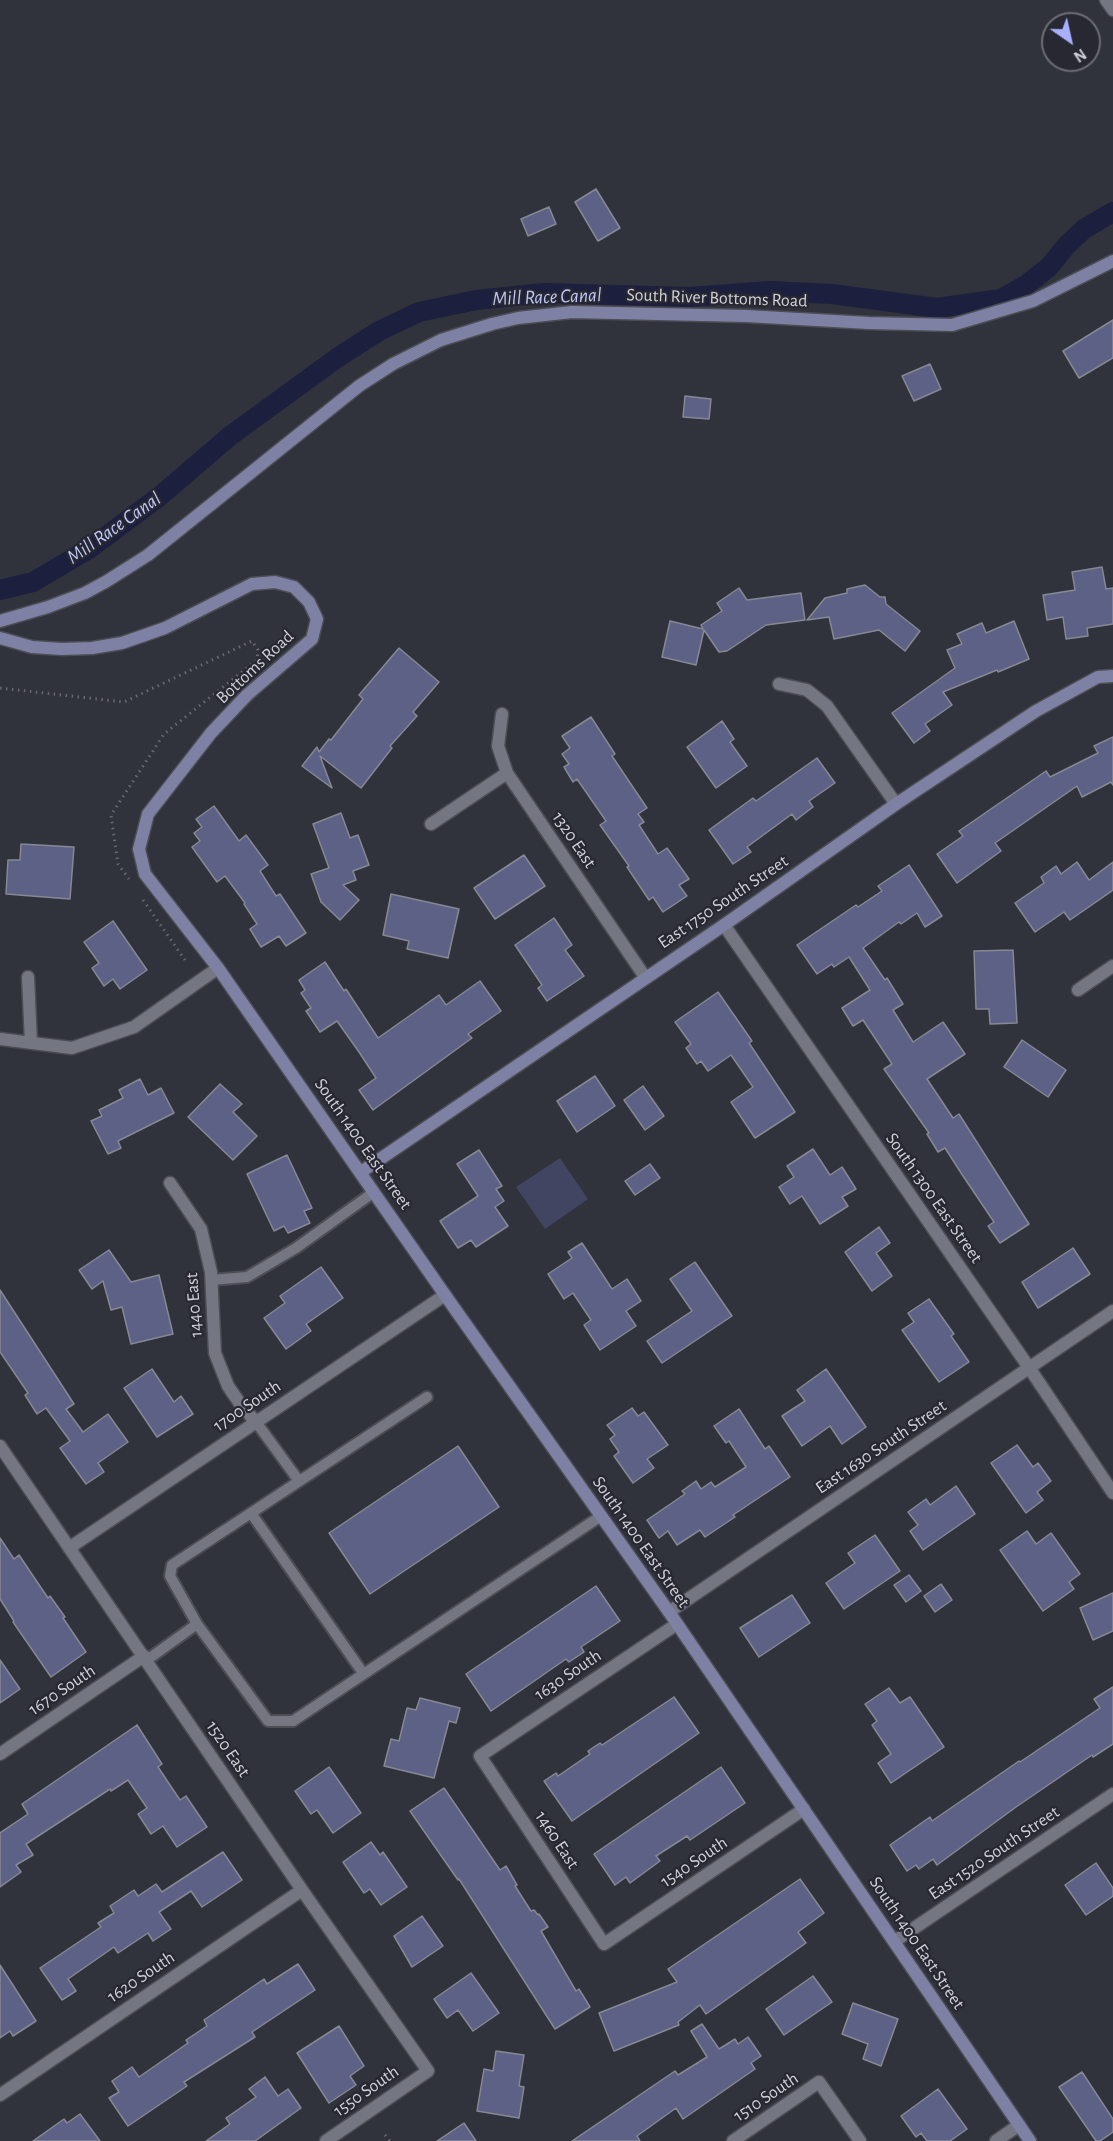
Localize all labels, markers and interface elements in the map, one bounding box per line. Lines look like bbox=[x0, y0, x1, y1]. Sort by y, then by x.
north arrow bbox=[1041, 12, 1101, 72]
text: N bbox=[1071, 46, 1089, 65]
water label: Mill Race Canal bbox=[492, 283, 602, 311]
street label: South River Bottoms Road bbox=[626, 284, 808, 312]
water label: Mill Race Canal bbox=[62, 487, 166, 569]
street label: Bottoms Road bbox=[212, 626, 298, 708]
street label: 1320 East bbox=[547, 808, 601, 872]
street label: East 1750 South Street bbox=[654, 850, 792, 954]
street label: South 1400 East Street bbox=[310, 1074, 416, 1214]
street label: South 1300 East Street bbox=[881, 1129, 987, 1267]
street label: 1440 East bbox=[181, 1272, 207, 1338]
street label: 1700 South bbox=[209, 1376, 285, 1436]
street label: East 1630 South Street bbox=[811, 1395, 951, 1499]
street label: South 1400 East Street bbox=[588, 1472, 694, 1612]
street label: 1630 South bbox=[531, 1645, 605, 1705]
street label: 1670 South bbox=[25, 1660, 99, 1720]
street label: 1520 East bbox=[201, 1717, 255, 1781]
street label: East 1520 South Street bbox=[925, 1801, 1063, 1905]
street label: 1460 East bbox=[530, 1807, 584, 1873]
street label: 1540 South bbox=[656, 1832, 732, 1892]
street label: South 1400 East Street bbox=[865, 1873, 969, 2013]
street label: 1620 South bbox=[103, 1947, 179, 2007]
street label: 1550 South bbox=[329, 2061, 403, 2121]
street label: 1510 South bbox=[729, 2067, 803, 2127]

